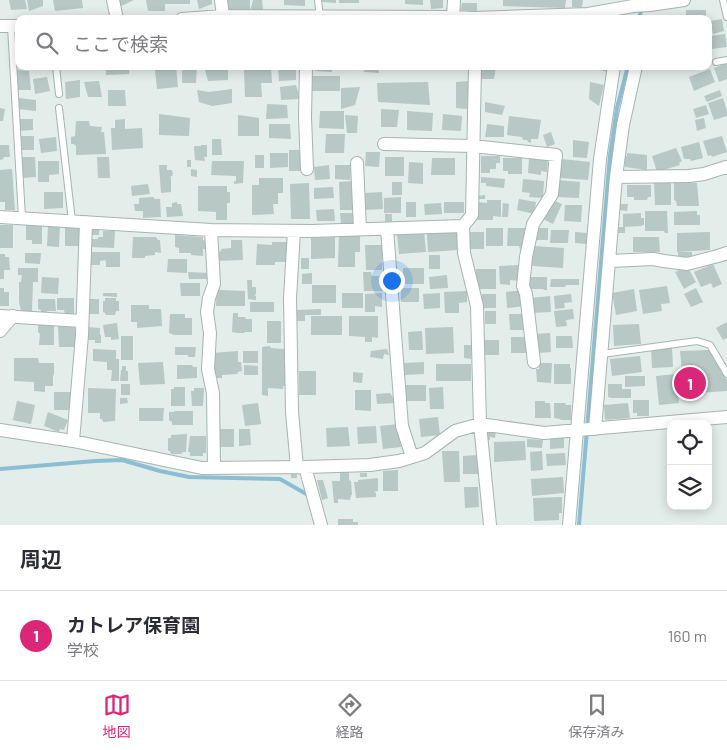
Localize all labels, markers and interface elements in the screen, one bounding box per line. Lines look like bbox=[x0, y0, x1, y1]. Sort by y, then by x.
search box bbox=[15, 15, 712, 70]
icon: search bbox=[33, 29, 61, 57]
text: ここで検索 bbox=[73, 32, 168, 55]
your location bbox=[379, 268, 405, 294]
pin: 1 bbox=[674, 364, 706, 402]
map controls bbox=[667, 420, 712, 510]
button: locate bbox=[667, 420, 712, 465]
button: layers bbox=[667, 465, 712, 510]
text: 周辺 bbox=[20, 546, 62, 571]
text: カトレア保育園 bbox=[67, 613, 200, 636]
text: 1 bbox=[33, 626, 39, 645]
text: 160 m bbox=[668, 626, 707, 645]
text: 学校 bbox=[67, 640, 99, 659]
tab: 地図 bbox=[103, 691, 131, 741]
tab: 経路 bbox=[336, 691, 364, 741]
tab: 保存済み bbox=[569, 691, 625, 741]

